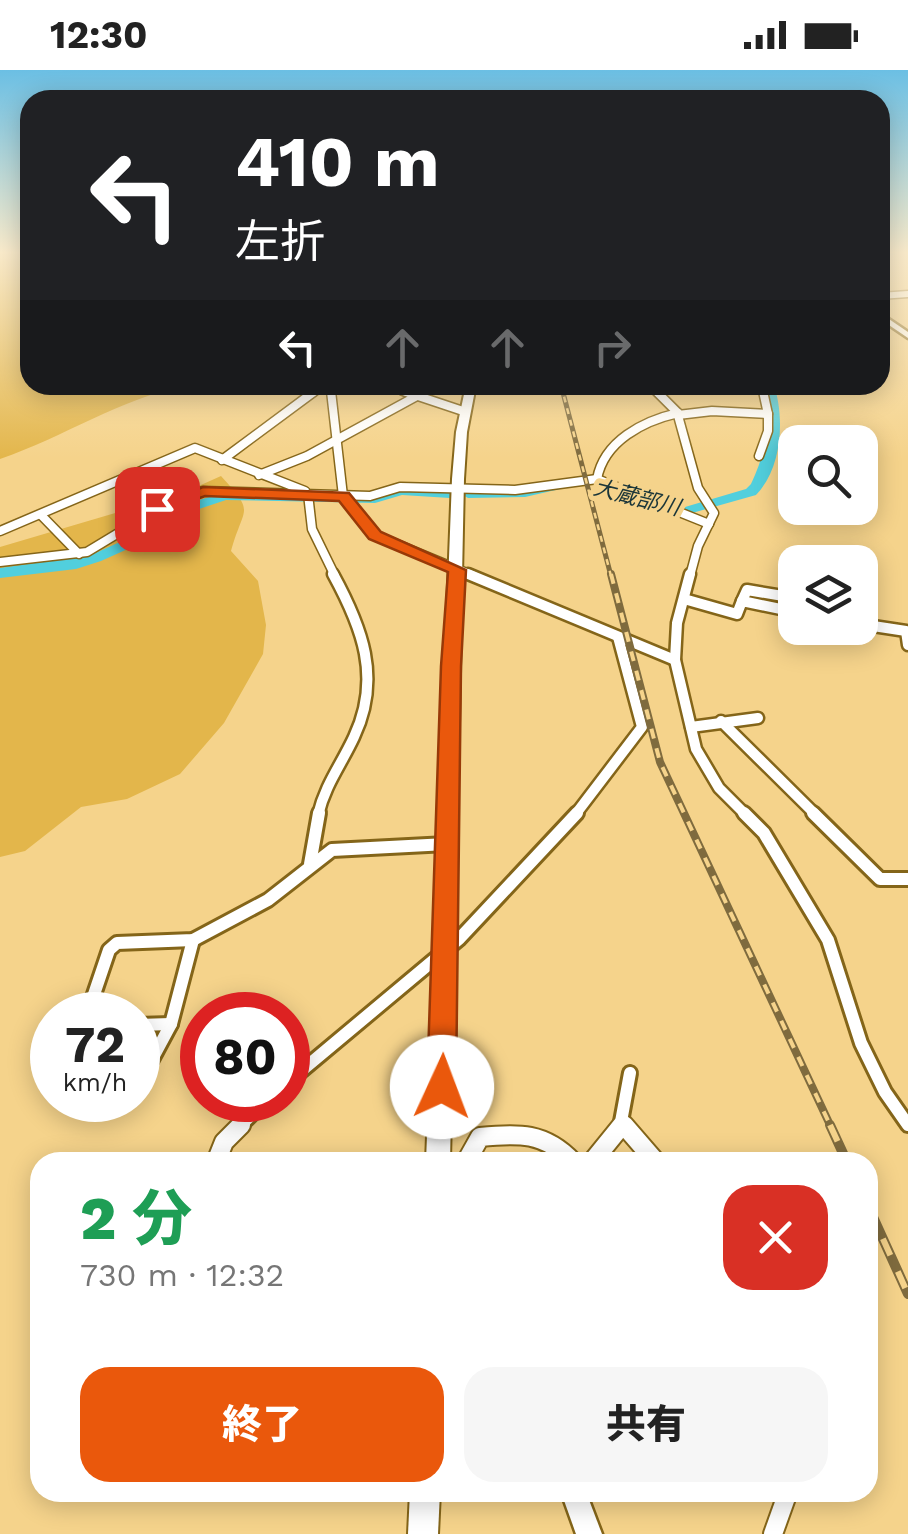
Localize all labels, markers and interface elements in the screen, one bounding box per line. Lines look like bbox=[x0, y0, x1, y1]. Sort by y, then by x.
text: 12:30 bbox=[50, 13, 148, 57]
text: 410 m bbox=[235, 121, 440, 203]
icon: left bbox=[70, 130, 200, 260]
text: 左折 bbox=[235, 215, 325, 268]
icon: left bbox=[270, 320, 325, 375]
icon: ahead bbox=[375, 320, 430, 375]
icon: ahead bbox=[480, 320, 535, 375]
icon: right bbox=[585, 320, 640, 375]
map controls bbox=[778, 425, 878, 645]
button: search bbox=[778, 425, 878, 525]
pin bbox=[115, 467, 200, 552]
water label: 大蔵部川 bbox=[591, 475, 685, 521]
icon: arrive bbox=[130, 482, 185, 537]
button: layers bbox=[778, 545, 878, 645]
speed limit sign: 80 bbox=[180, 992, 310, 1122]
text: 72 bbox=[65, 1015, 125, 1074]
position arrow bbox=[390, 1035, 494, 1139]
text: km/h bbox=[63, 1068, 127, 1097]
text: 2 分 bbox=[80, 1183, 192, 1254]
button: close bbox=[723, 1185, 828, 1290]
text: 730 m · 12:32 bbox=[80, 1256, 284, 1294]
button: 終了 bbox=[80, 1367, 444, 1482]
button: 共有 bbox=[464, 1367, 828, 1482]

